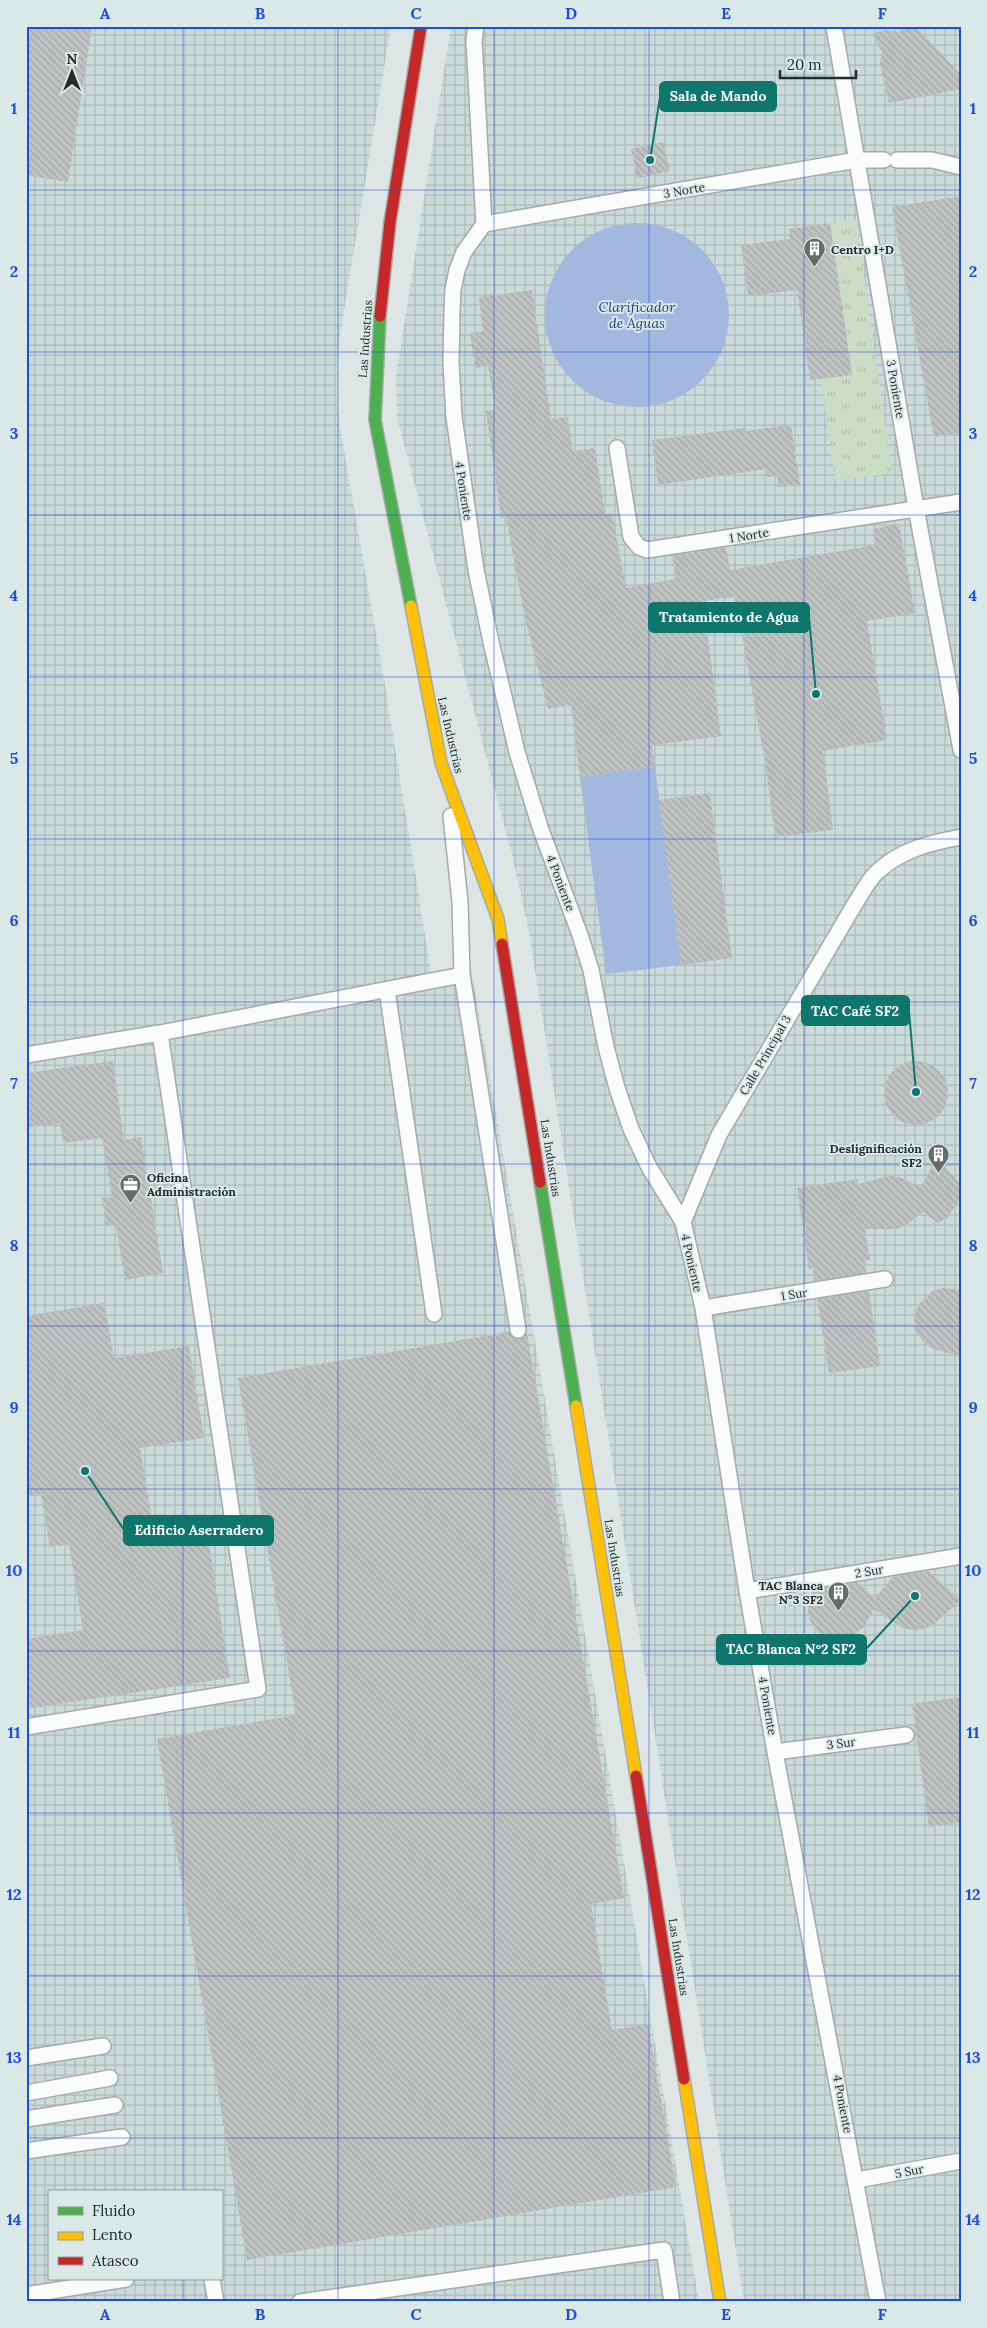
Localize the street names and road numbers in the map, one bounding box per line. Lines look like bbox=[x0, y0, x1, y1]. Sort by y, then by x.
street label: 3 Norte bbox=[662, 179, 707, 201]
street label: Las Industrias bbox=[355, 299, 375, 379]
street label: 3 Poniente bbox=[883, 358, 909, 420]
street label: 4 Poniente bbox=[452, 461, 476, 522]
street label: 1 Norte bbox=[728, 524, 770, 546]
street label: Las Industrias bbox=[435, 695, 467, 775]
street label: 4 Poniente bbox=[543, 853, 579, 914]
street label: Calle Principal 3 bbox=[736, 1012, 794, 1098]
street label: Las Industrias bbox=[537, 1118, 565, 1198]
street label: 4 Poniente bbox=[678, 1232, 706, 1294]
street label: 1 Sur bbox=[780, 1284, 809, 1303]
street label: Las Industrias bbox=[601, 1518, 629, 1598]
street label: 2 Sur bbox=[854, 1561, 885, 1581]
street label: 4 Poniente bbox=[755, 1675, 781, 1737]
street label: 3 Sur bbox=[826, 1734, 857, 1752]
street label: Las Industrias bbox=[665, 1917, 693, 1997]
street label: 4 Poniente bbox=[830, 2073, 856, 2135]
street label: 5 Sur bbox=[893, 2161, 925, 2181]

